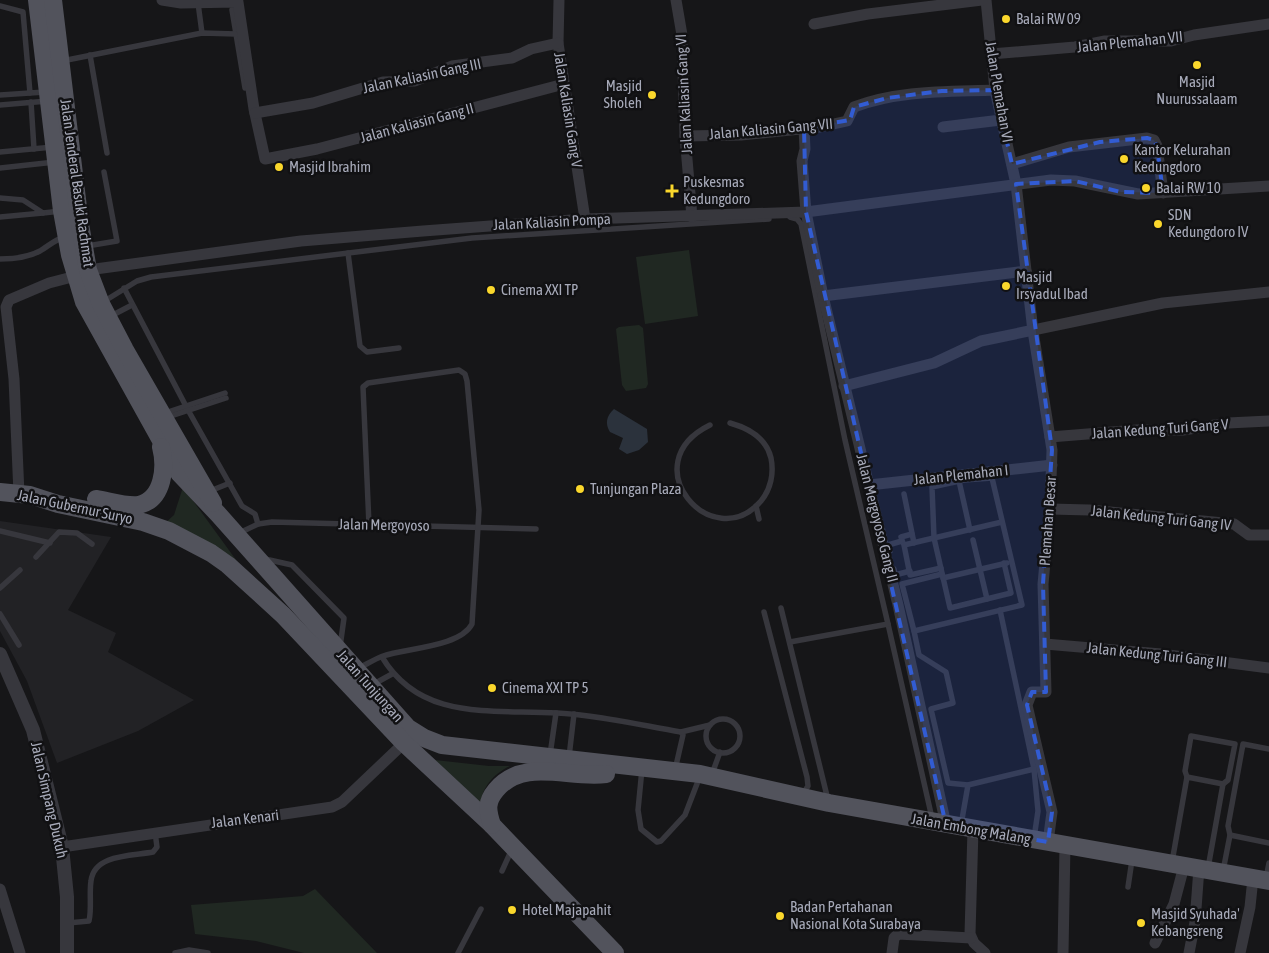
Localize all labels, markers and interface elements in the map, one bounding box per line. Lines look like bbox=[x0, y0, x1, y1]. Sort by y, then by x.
place label: Balai RW 09 bbox=[1016, 10, 1081, 27]
marker: Balai RW 09 bbox=[1000, 13, 1012, 25]
street label: Jalan Plemahan VII bbox=[1076, 27, 1184, 56]
street label: Jalan Kaliasin Gang VI bbox=[672, 33, 695, 155]
street label: Jalan Plemahan VI bbox=[982, 40, 1017, 144]
street label: Jalan Kaliasin Gang V bbox=[551, 51, 586, 169]
street label: Jalan Kaliasin Gang III bbox=[361, 55, 483, 96]
marker: Masjid Nuurussalaam bbox=[1191, 59, 1203, 71]
place label: Masjid Nuurussalaam bbox=[1156, 73, 1238, 107]
place label: Masjid Sholeh bbox=[603, 77, 642, 111]
marker: Masjid Sholeh bbox=[646, 89, 658, 101]
street label: Jalan Jenderal Basuki Rachmat bbox=[57, 98, 98, 268]
street label: Jalan Kaliasin Gang II bbox=[358, 99, 476, 146]
street label: Jalan Kaliasin Gang VII bbox=[708, 115, 834, 142]
place label: Kantor Kelurahan Kedungdoro bbox=[1134, 141, 1231, 175]
marker: Kantor Kelurahan Kedungdoro bbox=[1118, 153, 1130, 165]
place label: Masjid Ibrahim bbox=[289, 158, 371, 175]
marker: Masjid Ibrahim bbox=[273, 161, 285, 173]
place label: Puskesmas Kedungdoro bbox=[683, 173, 750, 207]
place label: Balai RW 10 bbox=[1156, 179, 1221, 196]
marker: Balai RW 10 bbox=[1140, 182, 1152, 194]
marker: Puskesmas Kedungdoro bbox=[665, 184, 679, 198]
place label: SDN Kedungdoro IV bbox=[1168, 206, 1249, 240]
street label: Jalan Kaliasin Pompa bbox=[493, 210, 611, 233]
marker: SDN Kedungdoro IV bbox=[1152, 218, 1164, 230]
place label: Masjid Irsyadul Ibad bbox=[1016, 268, 1088, 302]
marker: Masjid Irsyadul Ibad bbox=[1000, 280, 1012, 292]
place label: Cinema XXI TP bbox=[501, 281, 578, 298]
marker: Cinema XXI TP bbox=[485, 284, 497, 296]
street label: Jalan Kedung Turi Gang V bbox=[1091, 415, 1230, 442]
street label: Jalan Mergoyoso Gang II bbox=[853, 452, 902, 584]
street label: Jalan Plemahan I bbox=[913, 461, 1009, 488]
street label: Plemahan Besar bbox=[1036, 475, 1059, 566]
place label: Tunjungan Plaza bbox=[590, 480, 681, 497]
marker: Tunjungan Plaza bbox=[574, 483, 586, 495]
street label: Jalan Gubernur Suryo bbox=[16, 486, 134, 527]
street label: Jalan Kedung Turi Gang IV bbox=[1090, 502, 1233, 533]
street label: Jalan Mergoyoso bbox=[338, 515, 430, 534]
street label: Jalan Kedung Turi Gang III bbox=[1086, 639, 1228, 670]
street label: Jalan Tunjungan bbox=[334, 646, 407, 725]
place label: Cinema XXI TP 5 bbox=[502, 679, 589, 696]
marker: Cinema XXI TP 5 bbox=[486, 682, 498, 694]
street label: Jalan Simpang Dukuh bbox=[28, 740, 71, 860]
street label: Jalan Kenari bbox=[210, 806, 280, 831]
street label: Jalan Embong Malang bbox=[910, 810, 1033, 847]
place label: Badan Pertahanan Nasional Kota Surabaya bbox=[790, 898, 921, 932]
place label: Hotel Majapahit bbox=[522, 901, 611, 918]
marker: Hotel Majapahit bbox=[506, 904, 518, 916]
place label: Masjid Syuhada' Kebangsreng bbox=[1151, 905, 1240, 939]
marker: Badan Pertahanan Nasional Kota Surabaya bbox=[774, 910, 786, 922]
marker: Masjid Syuhada' Kebangsreng bbox=[1135, 917, 1147, 929]

